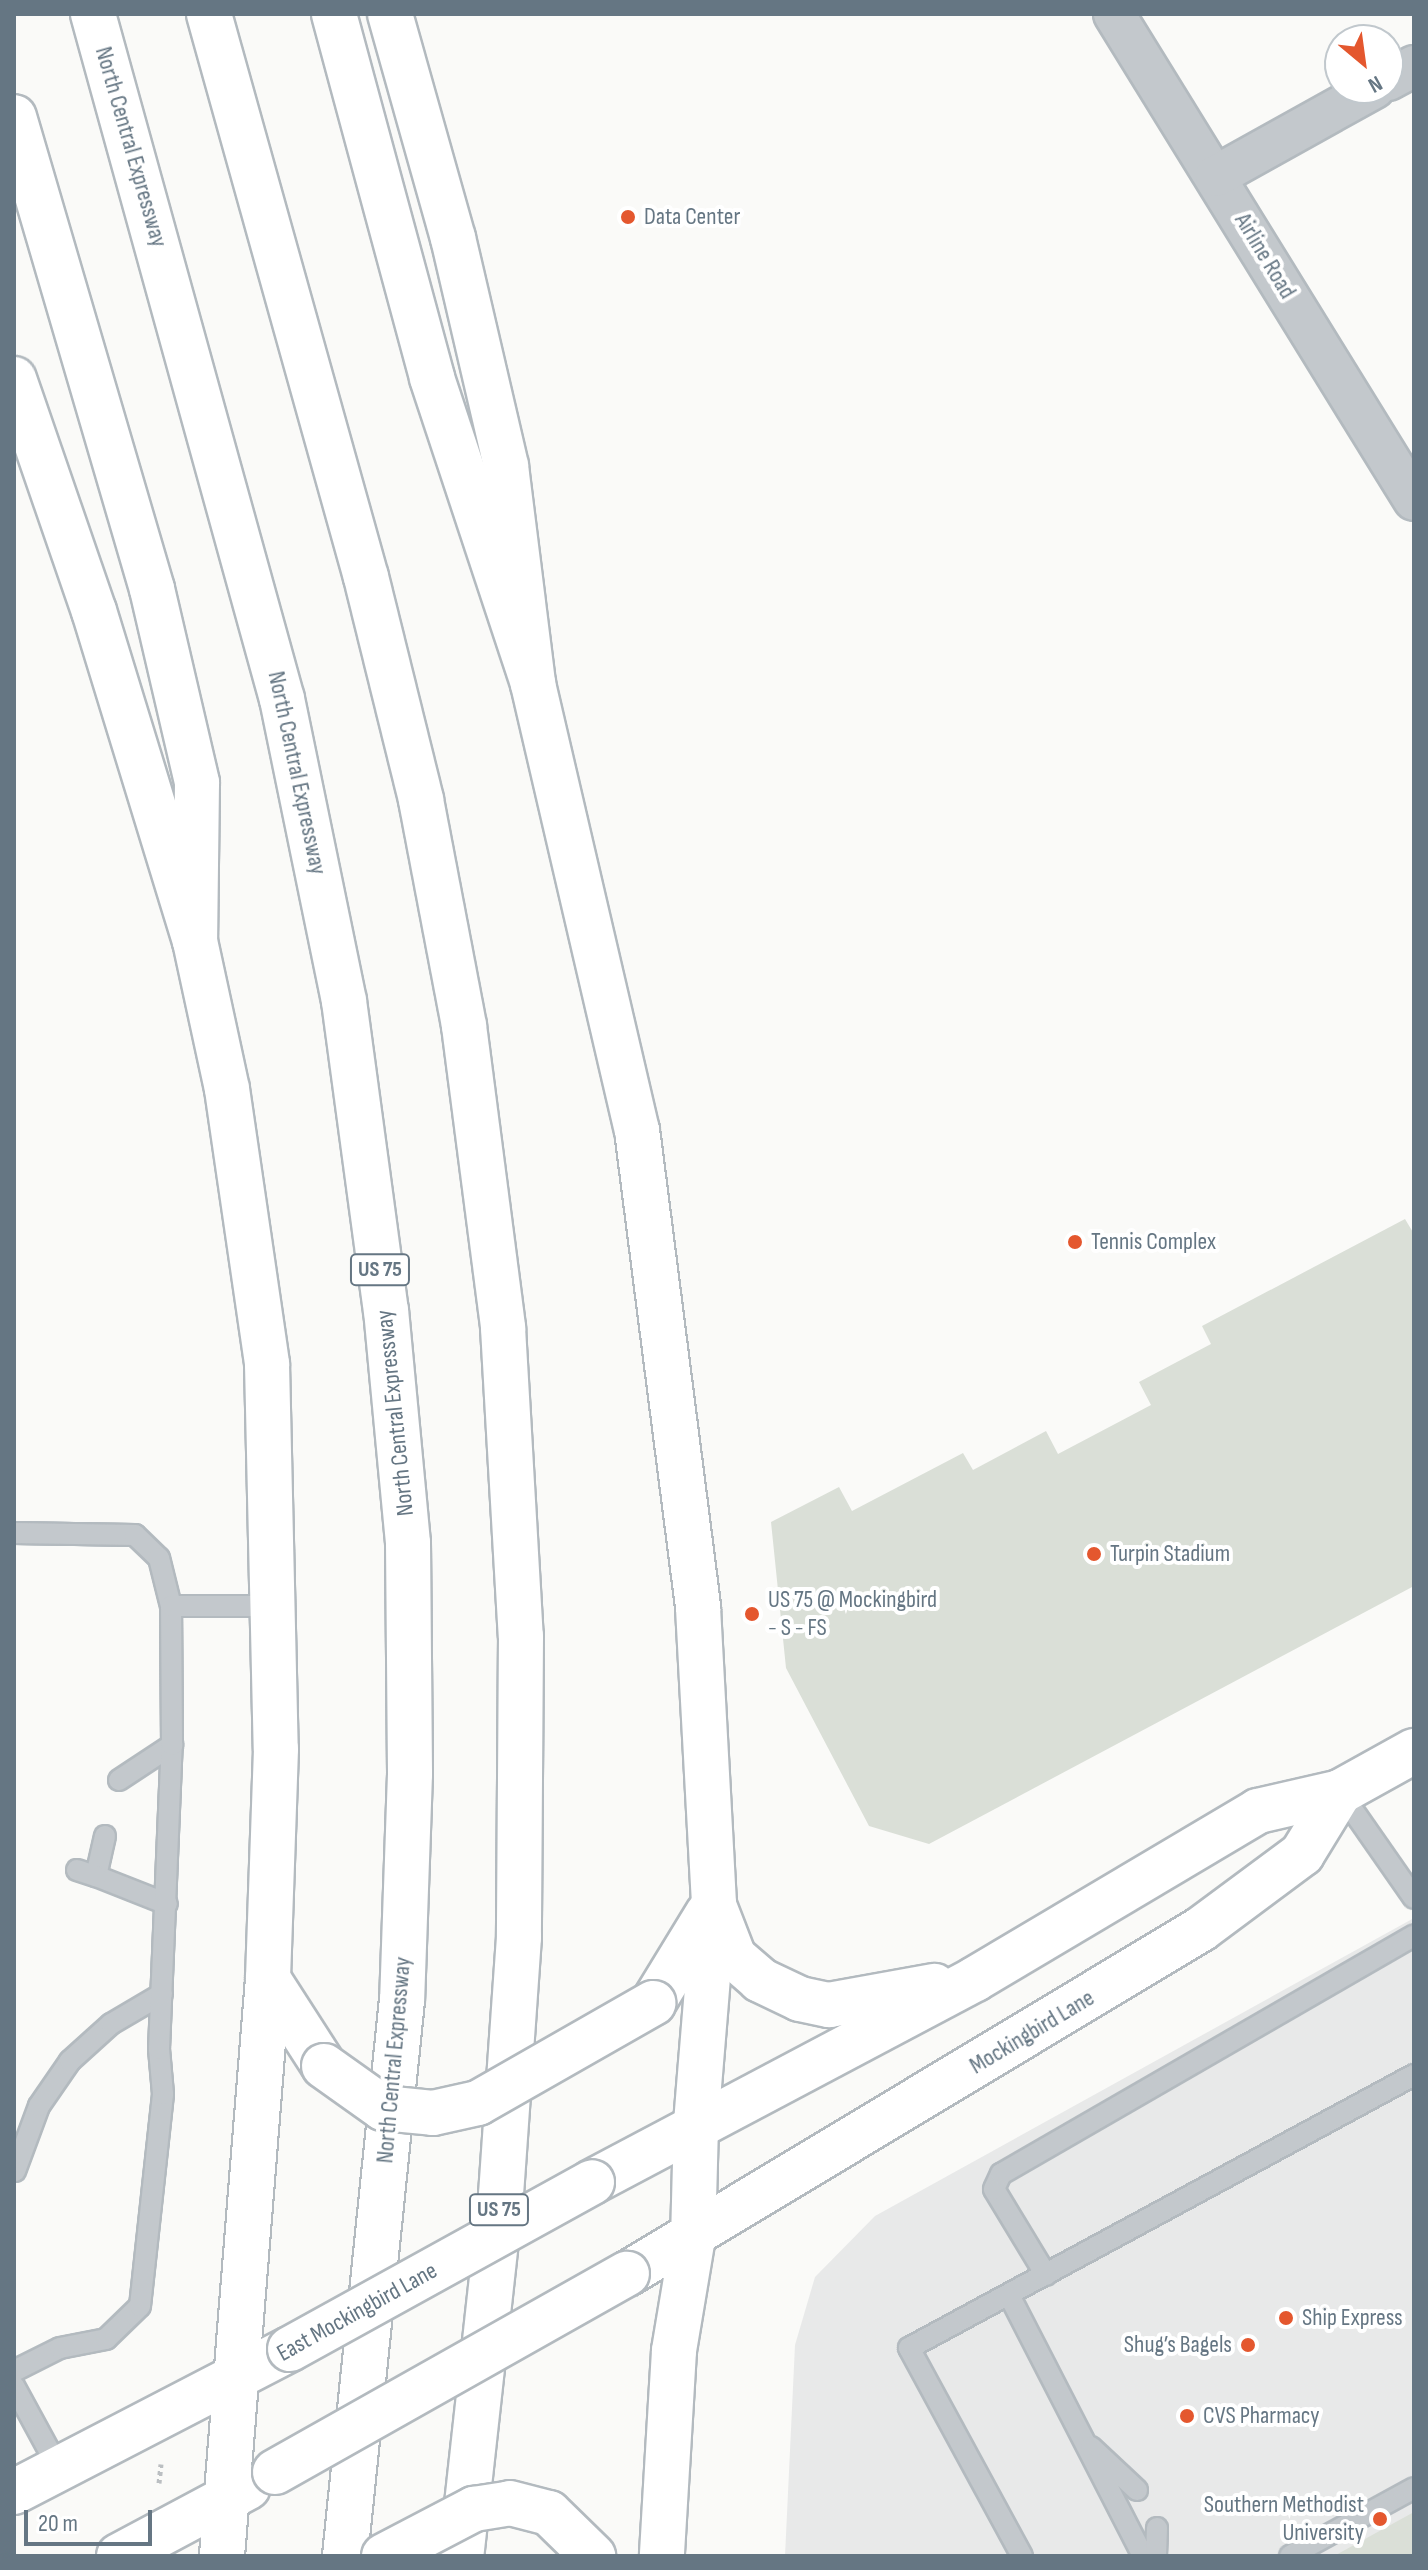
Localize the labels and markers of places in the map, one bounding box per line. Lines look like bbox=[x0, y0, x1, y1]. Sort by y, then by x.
place label: Data Center bbox=[644, 203, 740, 231]
marker: Data Center bbox=[619, 208, 637, 226]
place label: Tennis Complex bbox=[1091, 1228, 1216, 1256]
marker: Tennis Complex bbox=[1066, 1233, 1084, 1251]
place label: Turpin Stadium bbox=[1110, 1540, 1230, 1568]
marker: Turpin Stadium bbox=[1085, 1545, 1103, 1563]
place label: US 75 @ Mockingbird - S - FS bbox=[768, 1586, 937, 1642]
marker: US 75 @ Mockingbird - S - FS bbox=[743, 1605, 761, 1623]
place label: Ship Express bbox=[1302, 2304, 1403, 2332]
marker: Ship Express bbox=[1277, 2309, 1295, 2327]
place label: Shug’s Bagels bbox=[1124, 2331, 1232, 2359]
marker: Shug’s Bagels bbox=[1239, 2336, 1257, 2354]
place label: CVS Pharmacy bbox=[1203, 2402, 1320, 2430]
marker: CVS Pharmacy bbox=[1178, 2407, 1196, 2425]
place label: Southern Methodist University bbox=[1204, 2491, 1364, 2547]
marker: Southern Methodist University bbox=[1371, 2510, 1389, 2528]

